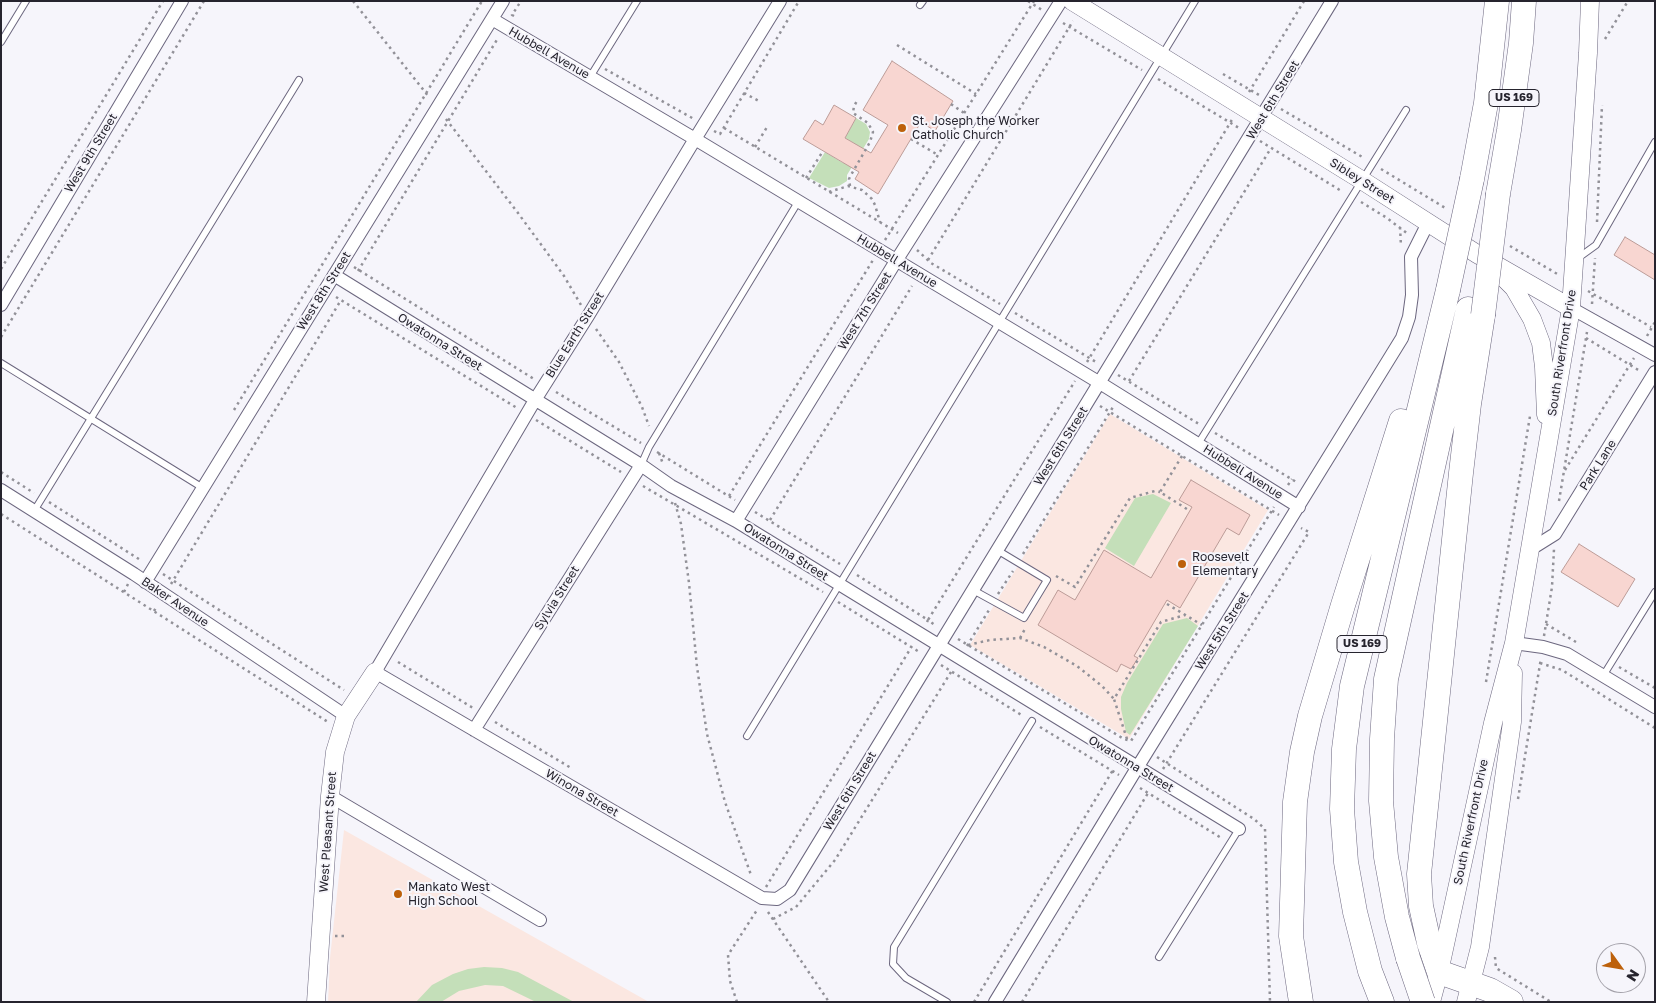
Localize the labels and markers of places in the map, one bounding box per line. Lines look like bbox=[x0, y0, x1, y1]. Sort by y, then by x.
place label: St. Joseph the Worker Catholic Church bbox=[912, 114, 1039, 142]
marker: St. Joseph the Worker Catholic Church bbox=[896, 122, 908, 134]
place label: Roosevelt Elementary bbox=[1192, 550, 1258, 578]
marker: Roosevelt Elementary bbox=[1176, 558, 1188, 570]
place label: Mankato West High School bbox=[408, 880, 490, 908]
marker: Mankato West High School bbox=[392, 888, 404, 900]

